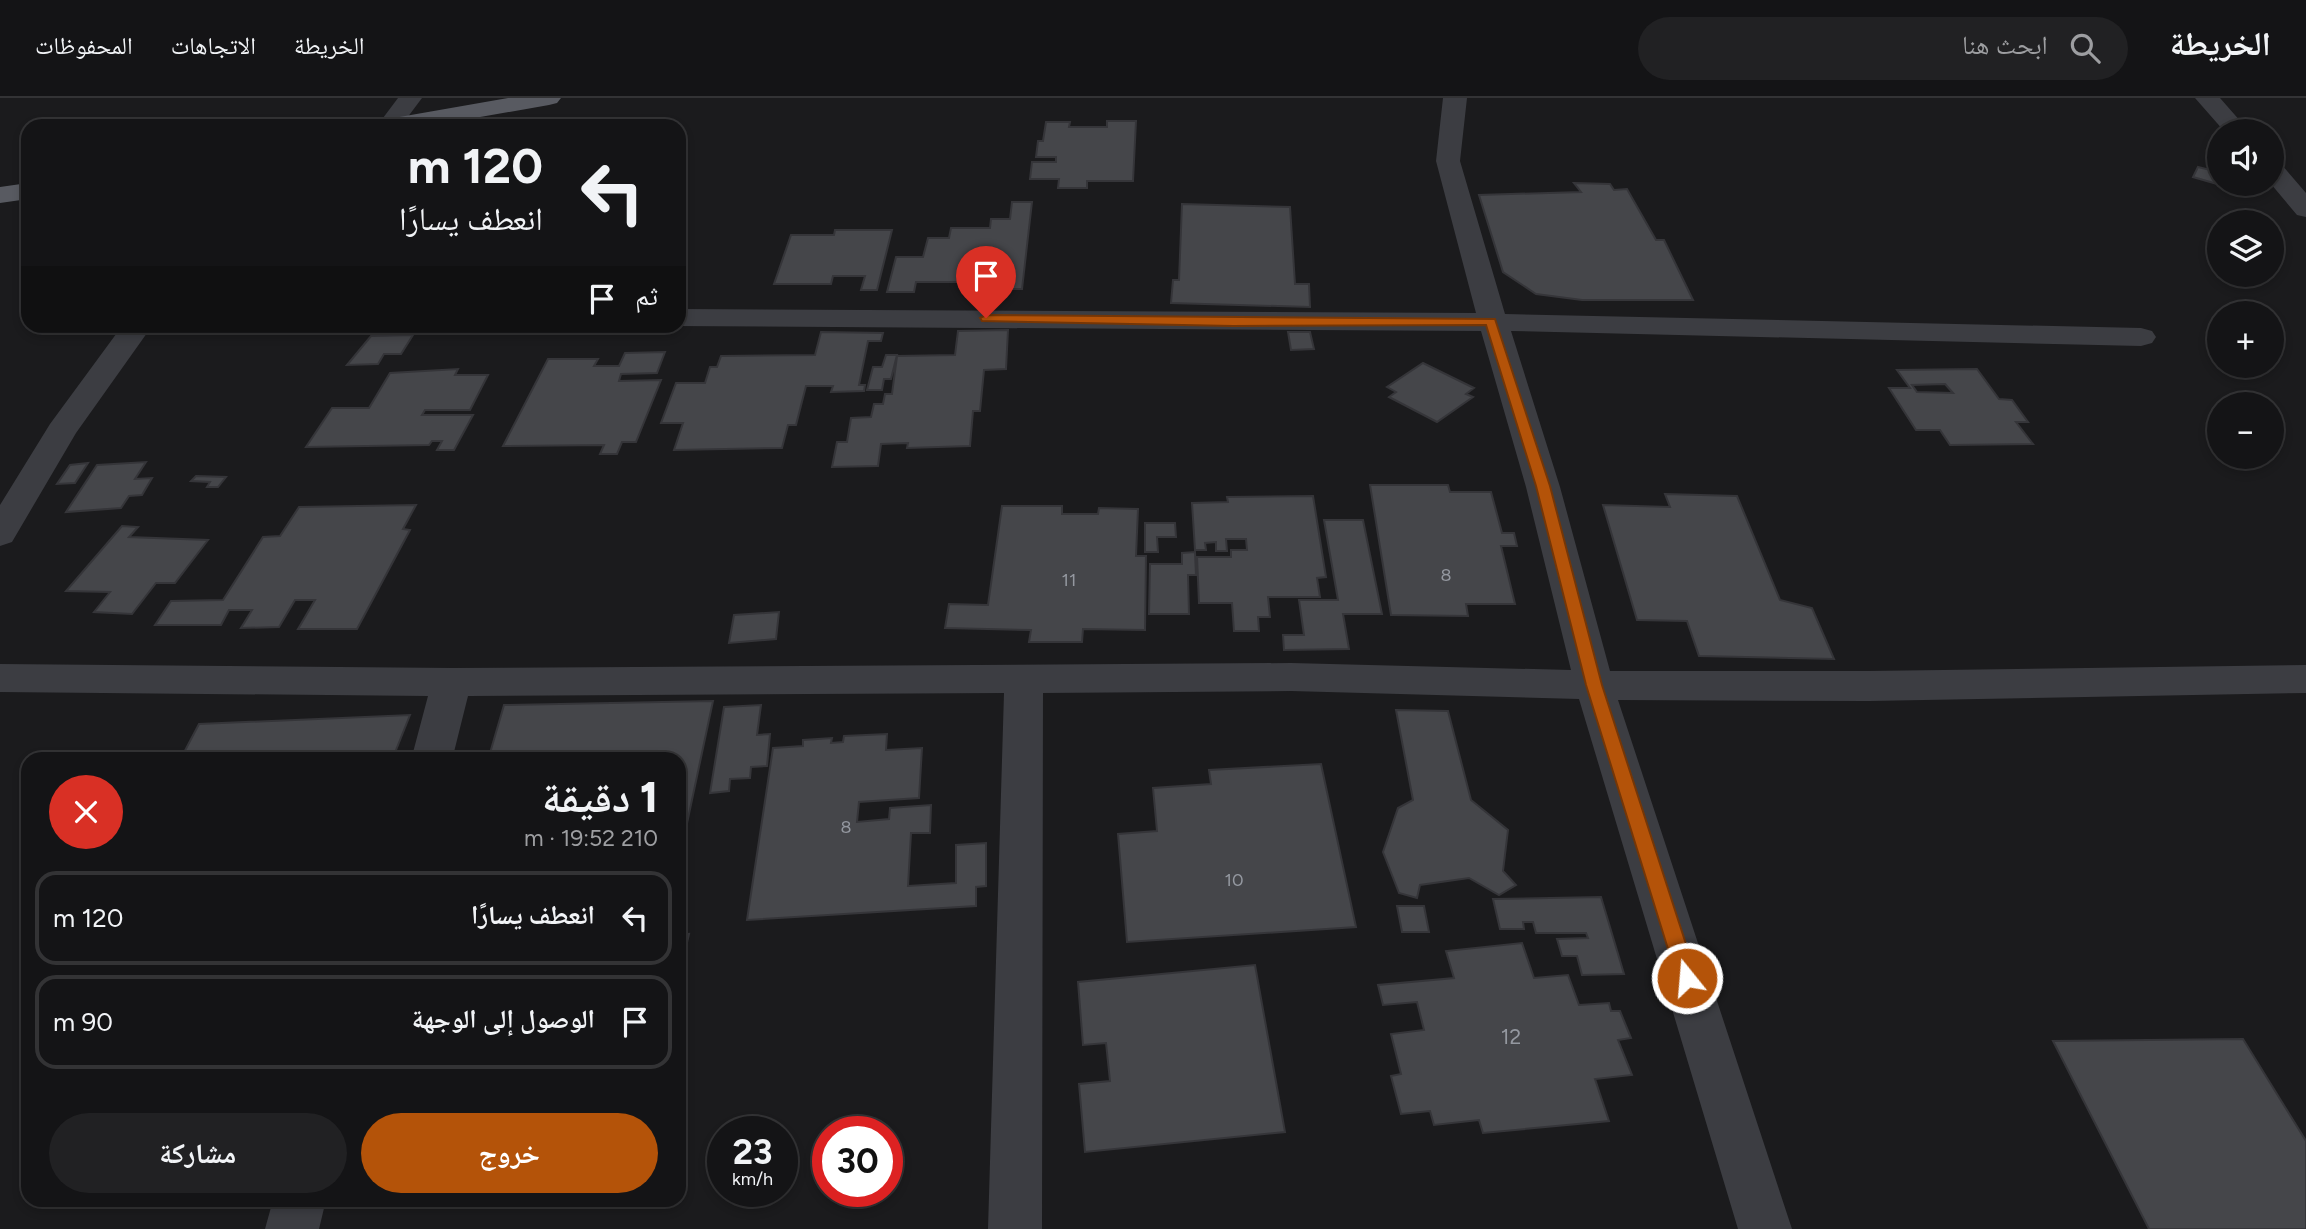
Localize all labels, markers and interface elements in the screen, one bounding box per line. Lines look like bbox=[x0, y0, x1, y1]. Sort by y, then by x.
search box bbox=[1638, 17, 2128, 80]
text: الخريطة bbox=[2170, 24, 2271, 63]
text: ابحث هنا bbox=[1962, 29, 2048, 61]
icon: search bbox=[2066, 29, 2104, 67]
text: المحفوظات bbox=[35, 31, 133, 60]
text: الاتجاهات bbox=[171, 31, 256, 60]
text: الخريطة bbox=[294, 31, 365, 60]
map controls bbox=[2207, 119, 2284, 469]
button: sound bbox=[2207, 119, 2284, 196]
text: 120 m bbox=[408, 136, 543, 195]
icon: left bbox=[567, 147, 658, 238]
text: انعطف يسارًا bbox=[399, 200, 543, 238]
button: layers bbox=[2207, 210, 2284, 287]
pin bbox=[956, 246, 1016, 318]
icon: arrive bbox=[967, 257, 1005, 295]
icon: arrive bbox=[583, 280, 621, 318]
text: ثم bbox=[635, 280, 658, 312]
button: + bbox=[2207, 301, 2284, 378]
button: − bbox=[2207, 392, 2284, 469]
house number: 8 bbox=[1440, 564, 1452, 586]
house number: 11 bbox=[1062, 569, 1076, 591]
text: 1 دقيقة bbox=[542, 772, 658, 823]
button: close bbox=[49, 775, 123, 849]
house number: 8 bbox=[840, 816, 852, 838]
text: 210 m · 19:52 bbox=[524, 824, 658, 852]
house number: 10 bbox=[1225, 869, 1243, 891]
text: انعطف يسارًا bbox=[471, 899, 595, 931]
icon: left bbox=[616, 899, 654, 937]
text: 120 m bbox=[53, 902, 124, 934]
position arrow bbox=[1650, 941, 1724, 1015]
text: الوصول إلى الوجهة bbox=[412, 1003, 595, 1035]
icon: arrive bbox=[616, 1003, 654, 1041]
text: 90 m bbox=[53, 1006, 113, 1038]
house number: 12 bbox=[1501, 1024, 1521, 1049]
button: مشاركة bbox=[49, 1113, 347, 1193]
button: خروج bbox=[361, 1113, 658, 1193]
speed limit sign: 30 bbox=[812, 1116, 903, 1207]
text: 23 bbox=[733, 1131, 772, 1173]
text: km/h bbox=[732, 1168, 773, 1190]

